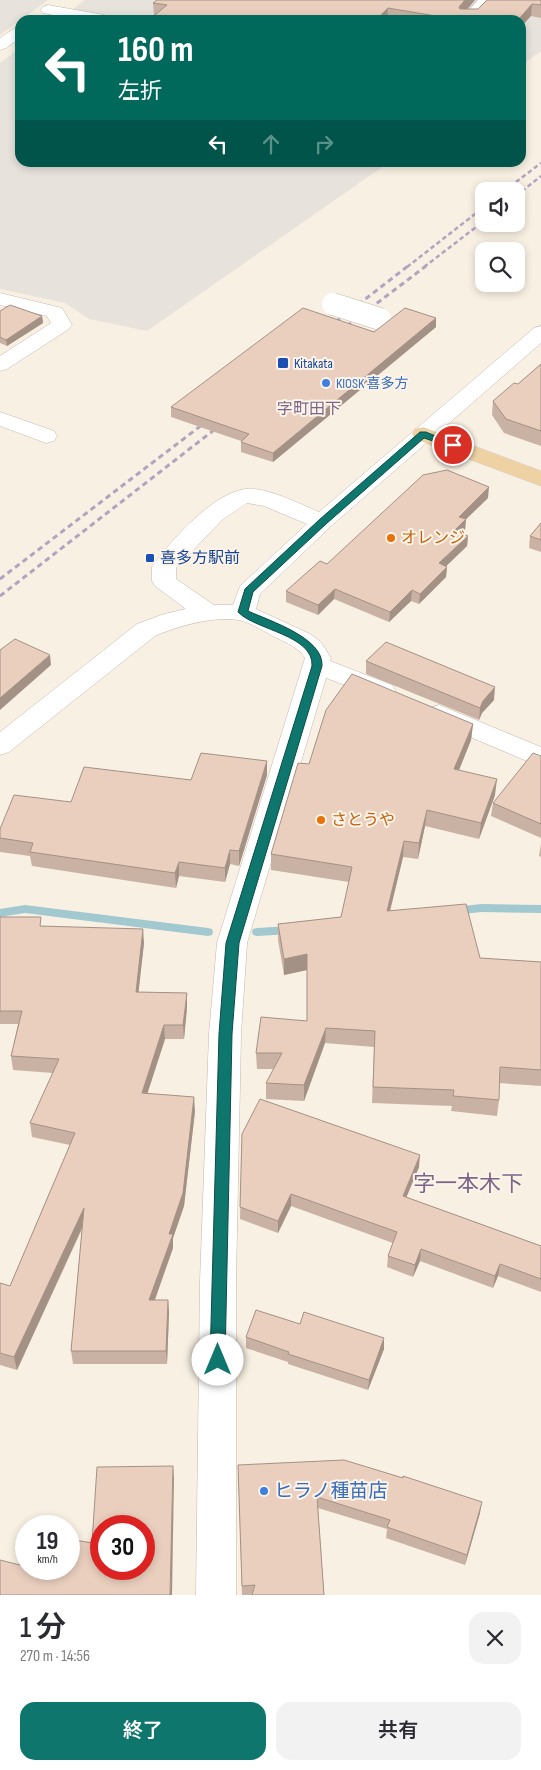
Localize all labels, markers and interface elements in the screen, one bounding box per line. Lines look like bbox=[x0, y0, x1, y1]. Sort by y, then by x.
text: 160 m bbox=[118, 29, 194, 72]
icon: left bbox=[35, 35, 100, 100]
text: 左折 bbox=[118, 78, 162, 105]
icon: left bbox=[204, 130, 232, 158]
icon: ahead bbox=[257, 130, 285, 158]
icon: right bbox=[310, 130, 338, 158]
map controls bbox=[475, 182, 525, 292]
button: sound bbox=[475, 182, 525, 232]
button: search bbox=[475, 242, 525, 292]
place label: Kitakata bbox=[294, 355, 333, 372]
marker: Kitakata bbox=[276, 356, 290, 370]
place label: KIOSK 喜多方 bbox=[336, 375, 409, 392]
marker: KIOSK 喜多方 bbox=[320, 377, 332, 389]
district label: 字町田下 bbox=[277, 400, 341, 419]
pin bbox=[432, 424, 474, 466]
icon: arrive bbox=[439, 431, 467, 459]
place label: オレンジ bbox=[401, 529, 465, 548]
marker: オレンジ bbox=[385, 532, 397, 544]
place label: 喜多方駅前 bbox=[160, 549, 240, 568]
marker: 喜多方駅前 bbox=[144, 552, 156, 564]
place label: さとうや bbox=[331, 811, 395, 830]
marker: さとうや bbox=[315, 814, 327, 826]
district label: 字一本木下 bbox=[413, 1171, 523, 1198]
position arrow bbox=[191, 1333, 243, 1385]
place label: ヒラノ種苗店 bbox=[274, 1480, 388, 1503]
marker: ヒラノ種苗店 bbox=[258, 1485, 270, 1497]
speed limit sign: 30 bbox=[90, 1515, 155, 1580]
text: 19 bbox=[37, 1526, 58, 1557]
text: km/h bbox=[37, 1552, 58, 1567]
text: 1 分 bbox=[20, 1610, 66, 1646]
button: close bbox=[469, 1612, 521, 1664]
text: 270 m · 14:56 bbox=[20, 1647, 90, 1666]
button: 終了 bbox=[20, 1702, 266, 1760]
button: 共有 bbox=[276, 1702, 521, 1760]

